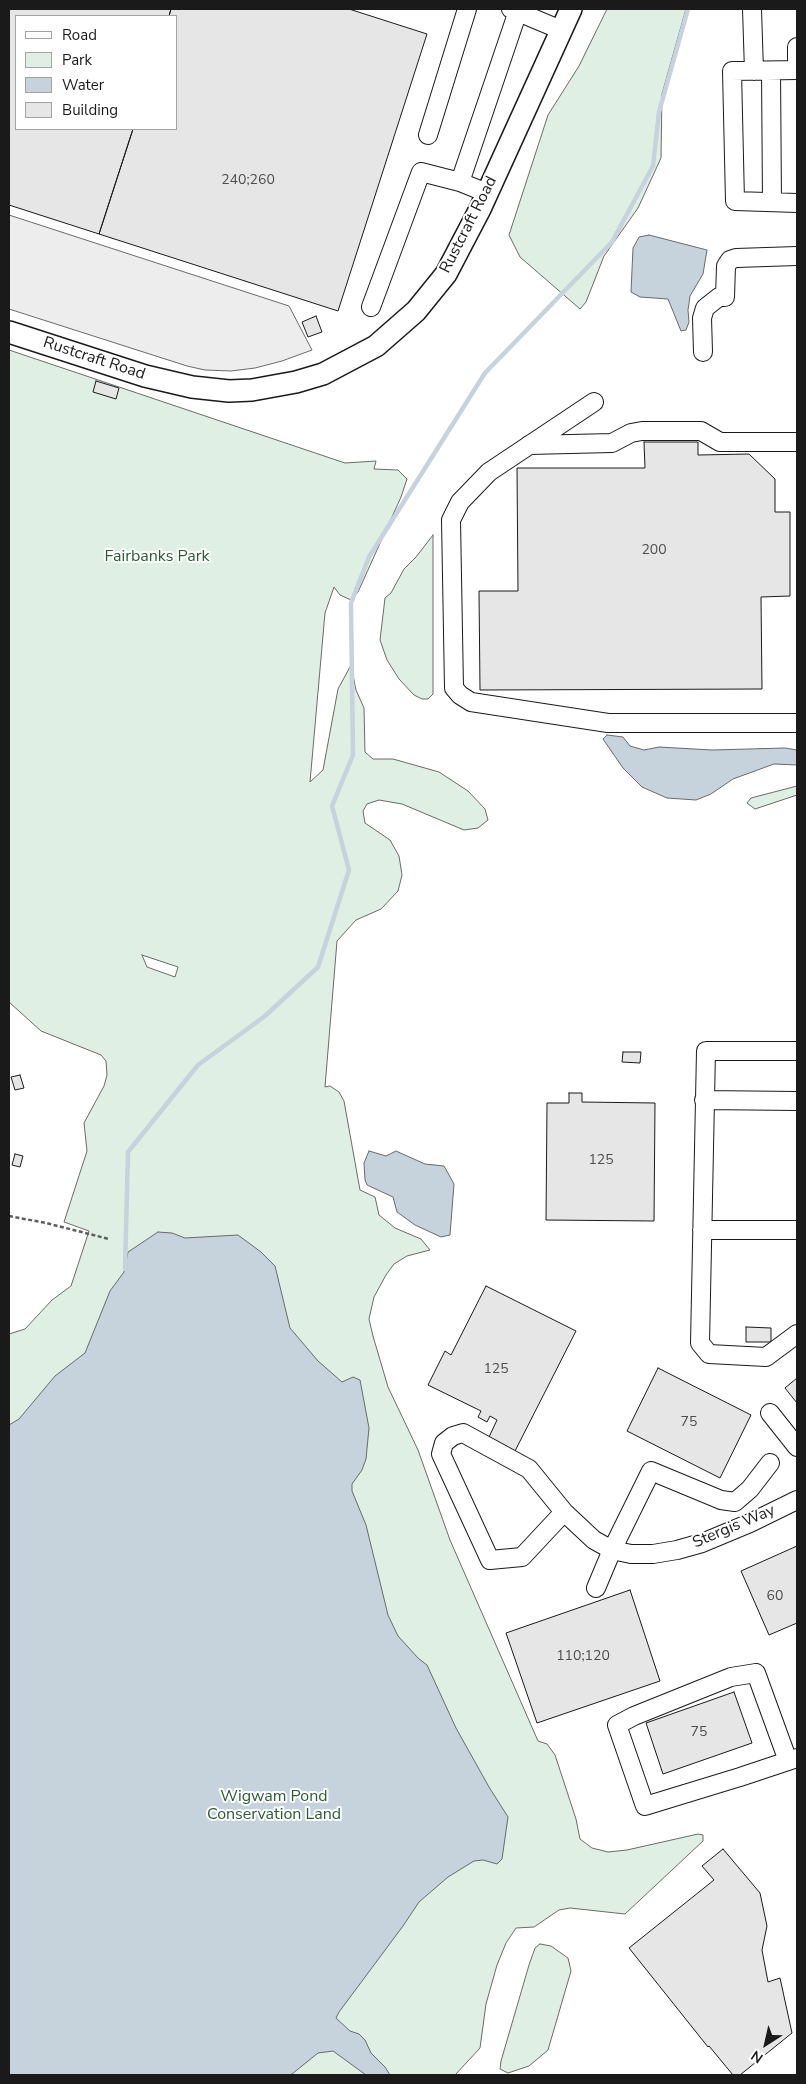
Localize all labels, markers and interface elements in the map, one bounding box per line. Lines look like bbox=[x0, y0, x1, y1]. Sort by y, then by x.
legend bbox=[15, 15, 178, 130]
text: Road bbox=[62, 25, 97, 45]
text: Park bbox=[62, 50, 92, 70]
text: Water bbox=[62, 75, 104, 95]
text: Building bbox=[62, 100, 118, 120]
house number: 240;260 bbox=[221, 173, 275, 189]
street label: Rustcraft Road bbox=[436, 173, 502, 277]
street label: Rustcraft Road bbox=[41, 333, 147, 385]
house number: 200 bbox=[641, 543, 667, 559]
park label: Fairbanks Park bbox=[105, 547, 209, 567]
house number: 125 bbox=[588, 1153, 614, 1169]
house number: 125 bbox=[483, 1362, 509, 1378]
house number: 75 bbox=[681, 1415, 697, 1431]
street label: Stergis Way bbox=[690, 1501, 778, 1553]
house number: 60 bbox=[767, 1589, 783, 1605]
house number: 110;120 bbox=[556, 1649, 610, 1665]
house number: 75 bbox=[691, 1725, 707, 1741]
park label: Wigwam Pond Conservation Land bbox=[207, 1787, 341, 1825]
north arrow bbox=[741, 2019, 791, 2069]
text: N bbox=[747, 2046, 767, 2067]

